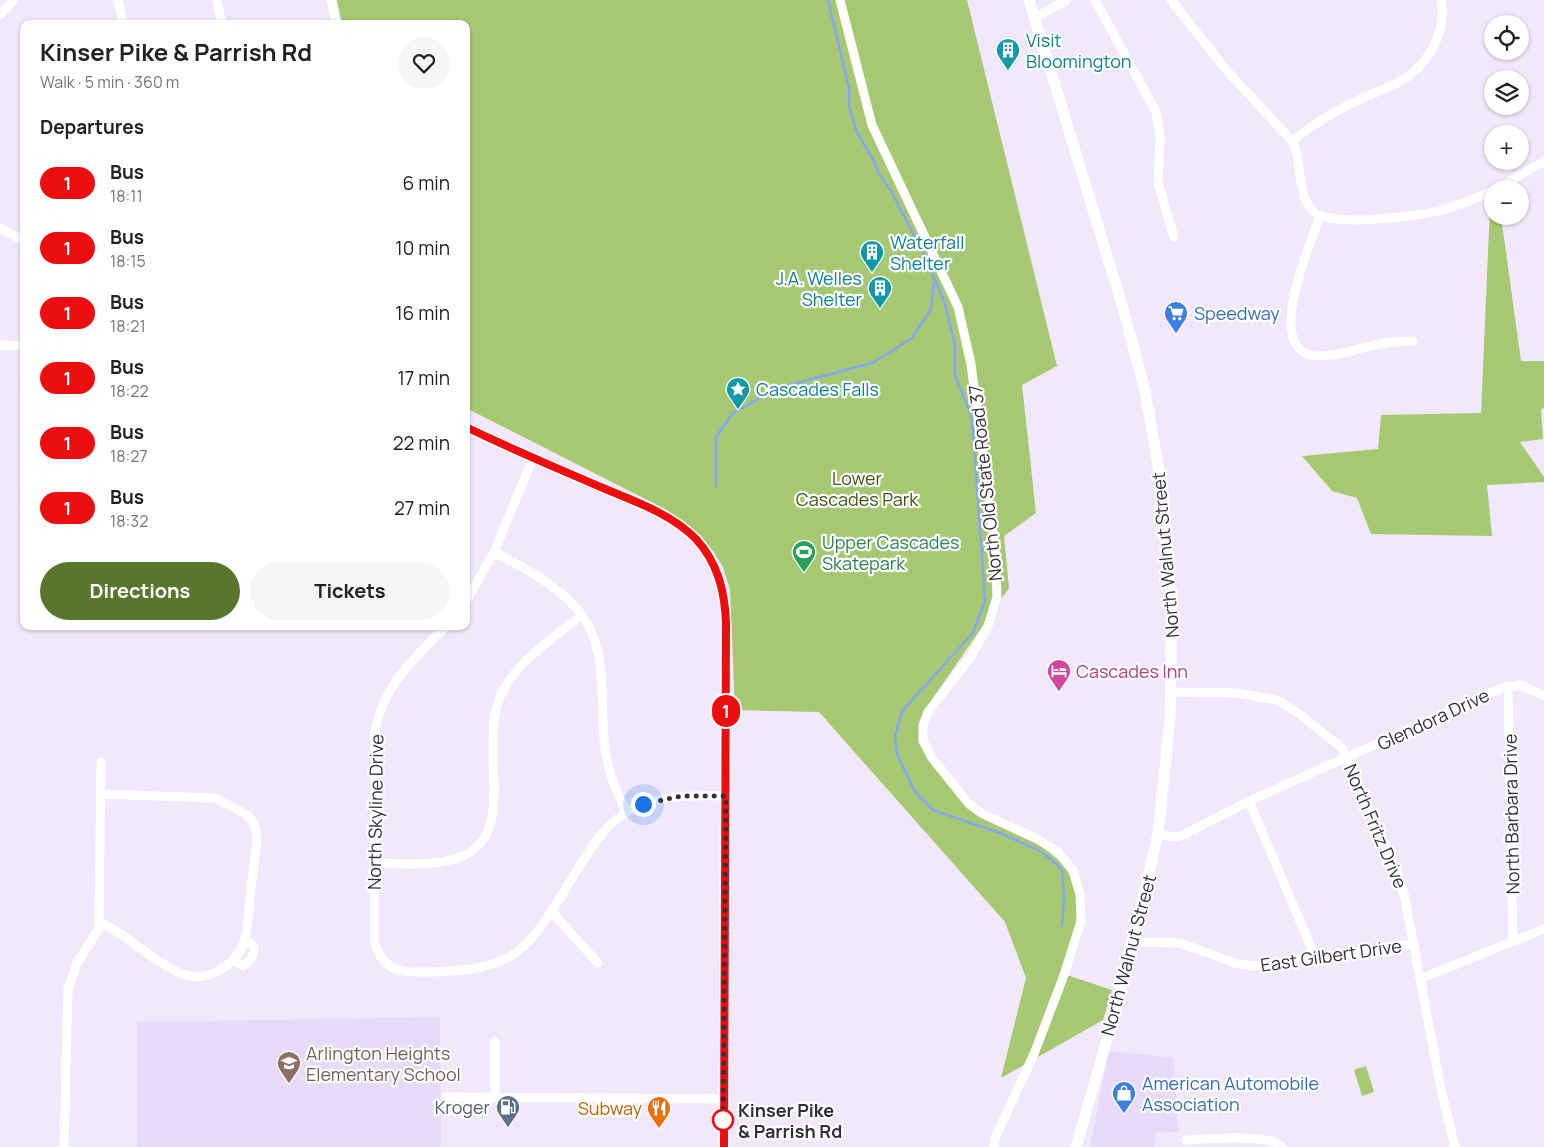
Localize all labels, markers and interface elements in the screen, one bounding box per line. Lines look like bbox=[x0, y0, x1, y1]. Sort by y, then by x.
map controls bbox=[1484, 15, 1529, 225]
button: locate bbox=[1484, 15, 1529, 60]
place label: Visit Bloomington bbox=[1026, 28, 1132, 73]
text: Kinser Pike & Parrish Rd bbox=[40, 35, 312, 68]
button: heart bbox=[398, 37, 450, 89]
building icon: Visit Bloomington bbox=[995, 37, 1021, 71]
button: layers bbox=[1484, 70, 1529, 115]
text: Walk · 5 min · 360 m bbox=[40, 71, 179, 93]
text: Departures bbox=[40, 114, 144, 140]
button: + bbox=[1484, 125, 1529, 170]
text: Bus bbox=[110, 159, 144, 185]
text: 6 min bbox=[403, 170, 450, 196]
text: 1 bbox=[64, 171, 71, 195]
button: − bbox=[1484, 180, 1529, 225]
text: 18:11 bbox=[110, 185, 143, 207]
text: Bus bbox=[110, 224, 144, 250]
place label: Waterfall Shelter bbox=[890, 230, 964, 275]
text: 10 min bbox=[395, 235, 450, 261]
text: 1 bbox=[64, 236, 71, 260]
building icon: Waterfall Shelter bbox=[859, 239, 885, 273]
text: 18:15 bbox=[110, 250, 146, 272]
place label: J.A. Welles Shelter bbox=[776, 266, 863, 311]
building icon: J.A. Welles Shelter bbox=[867, 275, 893, 309]
text: Bus bbox=[110, 289, 144, 315]
text: 16 min bbox=[395, 300, 450, 326]
supermarket icon: Speedway bbox=[1163, 300, 1189, 334]
text: 1 bbox=[64, 301, 71, 325]
place label: Speedway bbox=[1194, 301, 1280, 325]
text: 18:21 bbox=[110, 315, 146, 337]
text: Bus bbox=[110, 354, 144, 380]
text: 17 min bbox=[397, 365, 450, 391]
text: 1 bbox=[64, 366, 71, 390]
place icon: Cascades Falls bbox=[725, 376, 751, 410]
place label: Cascades Falls bbox=[756, 377, 879, 401]
text: 18:22 bbox=[110, 380, 149, 402]
street label: North Old State Road 37 bbox=[963, 384, 1007, 582]
text: Bus bbox=[110, 419, 144, 445]
text: 22 min bbox=[393, 430, 450, 456]
text: 1 bbox=[64, 431, 71, 455]
text: 18:27 bbox=[110, 445, 147, 467]
park label: Lower Cascades Park bbox=[796, 466, 919, 511]
street label: North Walnut Street bbox=[1146, 471, 1184, 639]
text: Bus bbox=[110, 484, 144, 510]
text: 27 min bbox=[394, 495, 450, 521]
text: 1 bbox=[64, 496, 71, 520]
text: 18:32 bbox=[110, 510, 148, 532]
place label: Upper Cascades Skatepark bbox=[822, 530, 959, 575]
sports icon: Upper Cascades Skatepark bbox=[791, 539, 817, 573]
button: Directions bbox=[40, 562, 240, 620]
button: Tickets bbox=[250, 562, 450, 620]
hotel icon: Cascades Inn bbox=[1046, 658, 1072, 692]
place label: Cascades Inn bbox=[1076, 659, 1188, 683]
street label: Glendora Drive bbox=[1373, 683, 1493, 755]
line badge: 1 bbox=[710, 695, 742, 727]
text: 1 bbox=[722, 699, 730, 723]
street label: North Barbara Drive bbox=[1498, 733, 1524, 895]
street label: North Skyline Drive bbox=[362, 734, 388, 890]
street label: North Fritz Drive bbox=[1339, 760, 1413, 892]
your location bbox=[631, 792, 656, 817]
street label: North Walnut Street bbox=[1095, 872, 1161, 1038]
street label: East Gilbert Drive bbox=[1259, 933, 1403, 977]
place label: Arlington Heights Elementary School bbox=[306, 1041, 461, 1086]
school or university icon: Arlington Heights Elementary School bbox=[276, 1050, 302, 1084]
place label: American Automobile Association bbox=[1142, 1071, 1319, 1116]
shop icon: American Automobile Association bbox=[1111, 1080, 1137, 1114]
fuel station icon: Kroger bbox=[495, 1094, 521, 1128]
place label: Kroger bbox=[435, 1095, 491, 1119]
restaurant icon: Subway bbox=[646, 1095, 672, 1129]
place label: Subway bbox=[578, 1096, 642, 1120]
place label: Kinser Pike & Parrish Rd bbox=[738, 1098, 842, 1143]
marker: Kinser Pike & Parrish Rd bbox=[712, 1109, 734, 1131]

